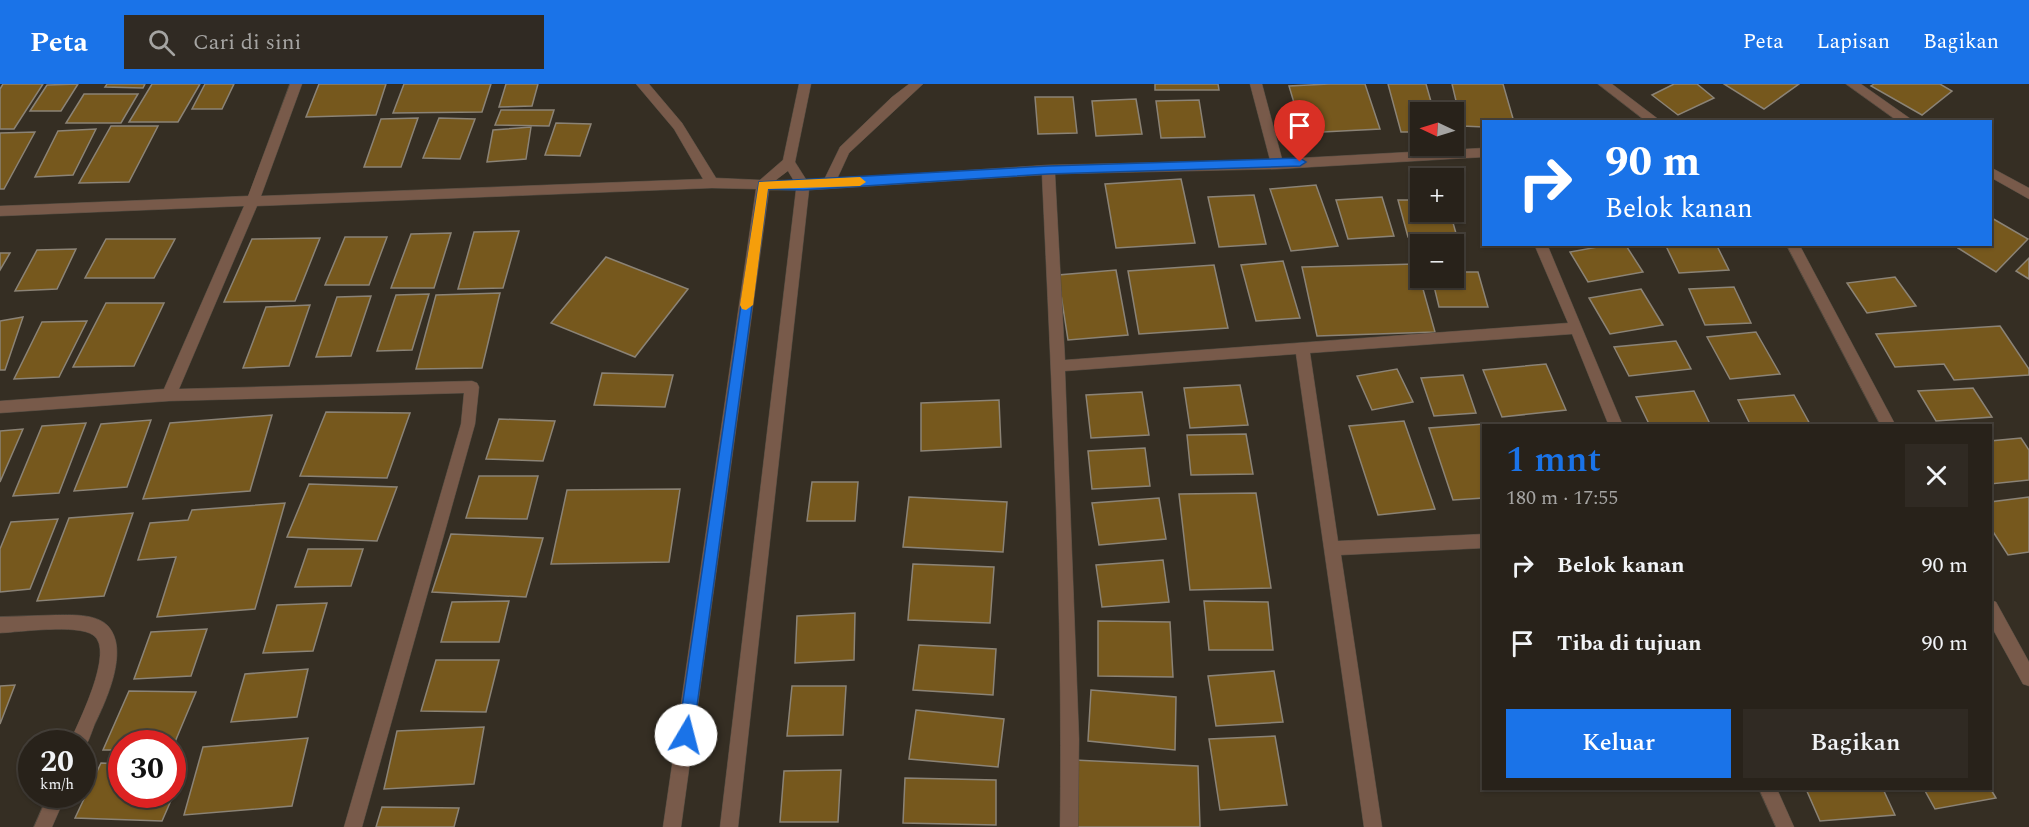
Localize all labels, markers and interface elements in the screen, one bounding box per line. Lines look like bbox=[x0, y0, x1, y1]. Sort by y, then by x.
search box bbox=[124, 15, 544, 69]
text: Peta bbox=[30, 21, 88, 64]
icon: search bbox=[145, 26, 178, 59]
text: Cari di sini bbox=[193, 26, 301, 59]
text: Peta bbox=[1743, 26, 1783, 58]
text: Lapisan bbox=[1816, 26, 1890, 58]
text: Bagikan bbox=[1923, 26, 1999, 58]
pin bbox=[1274, 100, 1325, 162]
north arrow bbox=[1410, 102, 1464, 156]
map controls bbox=[1410, 102, 1464, 288]
icon: arrive bbox=[1283, 109, 1316, 142]
text: 90 m bbox=[1605, 131, 1700, 194]
icon: right bbox=[1506, 144, 1584, 222]
button: + bbox=[1410, 168, 1464, 222]
text: Belok kanan bbox=[1605, 188, 1753, 230]
button: − bbox=[1410, 234, 1464, 288]
text: 1 mnt bbox=[1506, 433, 1601, 488]
button: close bbox=[1905, 444, 1968, 507]
text: 180 m · 17:55 bbox=[1506, 483, 1618, 513]
icon: right bbox=[1506, 549, 1539, 582]
text: Belok kanan bbox=[1557, 549, 1685, 582]
text: 90 m bbox=[1922, 549, 1968, 582]
icon: arrive bbox=[1506, 627, 1539, 660]
text: Tiba di tujuan bbox=[1557, 627, 1702, 660]
text: 90 m bbox=[1922, 627, 1968, 660]
position arrow bbox=[654, 703, 718, 767]
button: Keluar bbox=[1506, 709, 1731, 778]
button: Bagikan bbox=[1743, 709, 1968, 778]
speed limit sign: 30 bbox=[108, 730, 186, 808]
text: 20 bbox=[40, 739, 74, 785]
text: km/h bbox=[40, 773, 74, 796]

